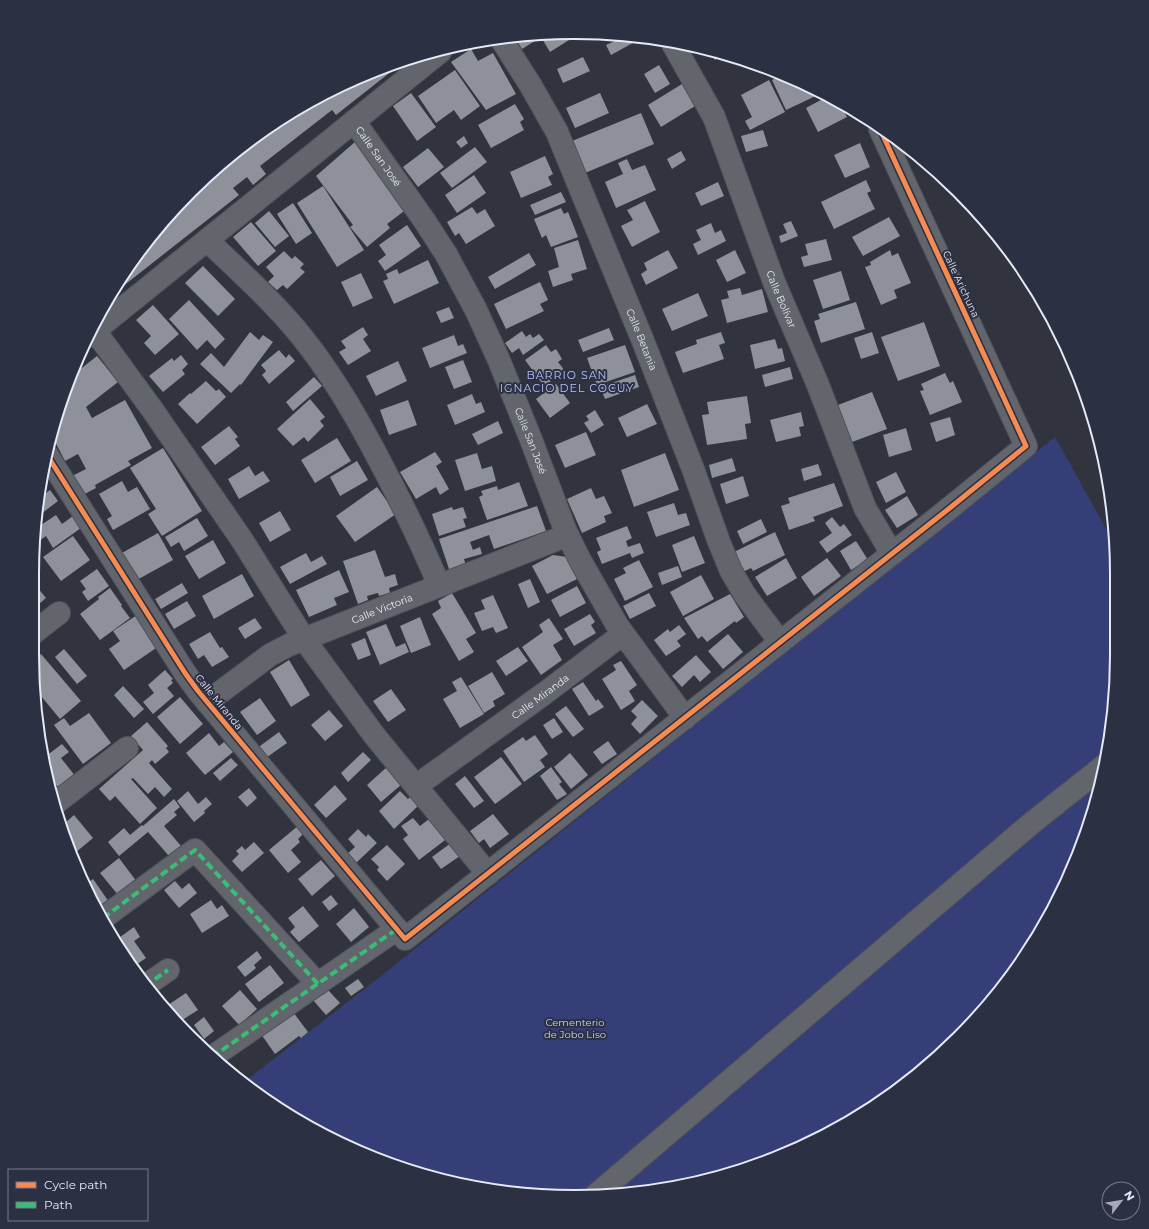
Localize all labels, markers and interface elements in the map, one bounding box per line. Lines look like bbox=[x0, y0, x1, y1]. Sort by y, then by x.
street label: Calle San José bbox=[353, 123, 405, 189]
street label: Calle Arichuna bbox=[940, 248, 982, 320]
street label: Calle Bolívar bbox=[764, 269, 799, 330]
street label: Calle Betania bbox=[624, 306, 660, 372]
district label: BARRIO SAN IGNACIO DEL COCUY bbox=[500, 368, 634, 395]
street label: Calle San José bbox=[512, 405, 550, 476]
street label: Calle Victoria bbox=[349, 590, 415, 626]
street label: Calle Miranda bbox=[193, 671, 245, 733]
street label: Calle Miranda bbox=[509, 671, 571, 722]
park label: Cementerio de Jobo Liso bbox=[544, 1016, 606, 1041]
legend bbox=[8, 1169, 148, 1221]
text: Cycle path bbox=[44, 1177, 107, 1192]
north arrow bbox=[1101, 1181, 1141, 1221]
text: N bbox=[1121, 1188, 1138, 1203]
text: Path bbox=[44, 1197, 73, 1212]

